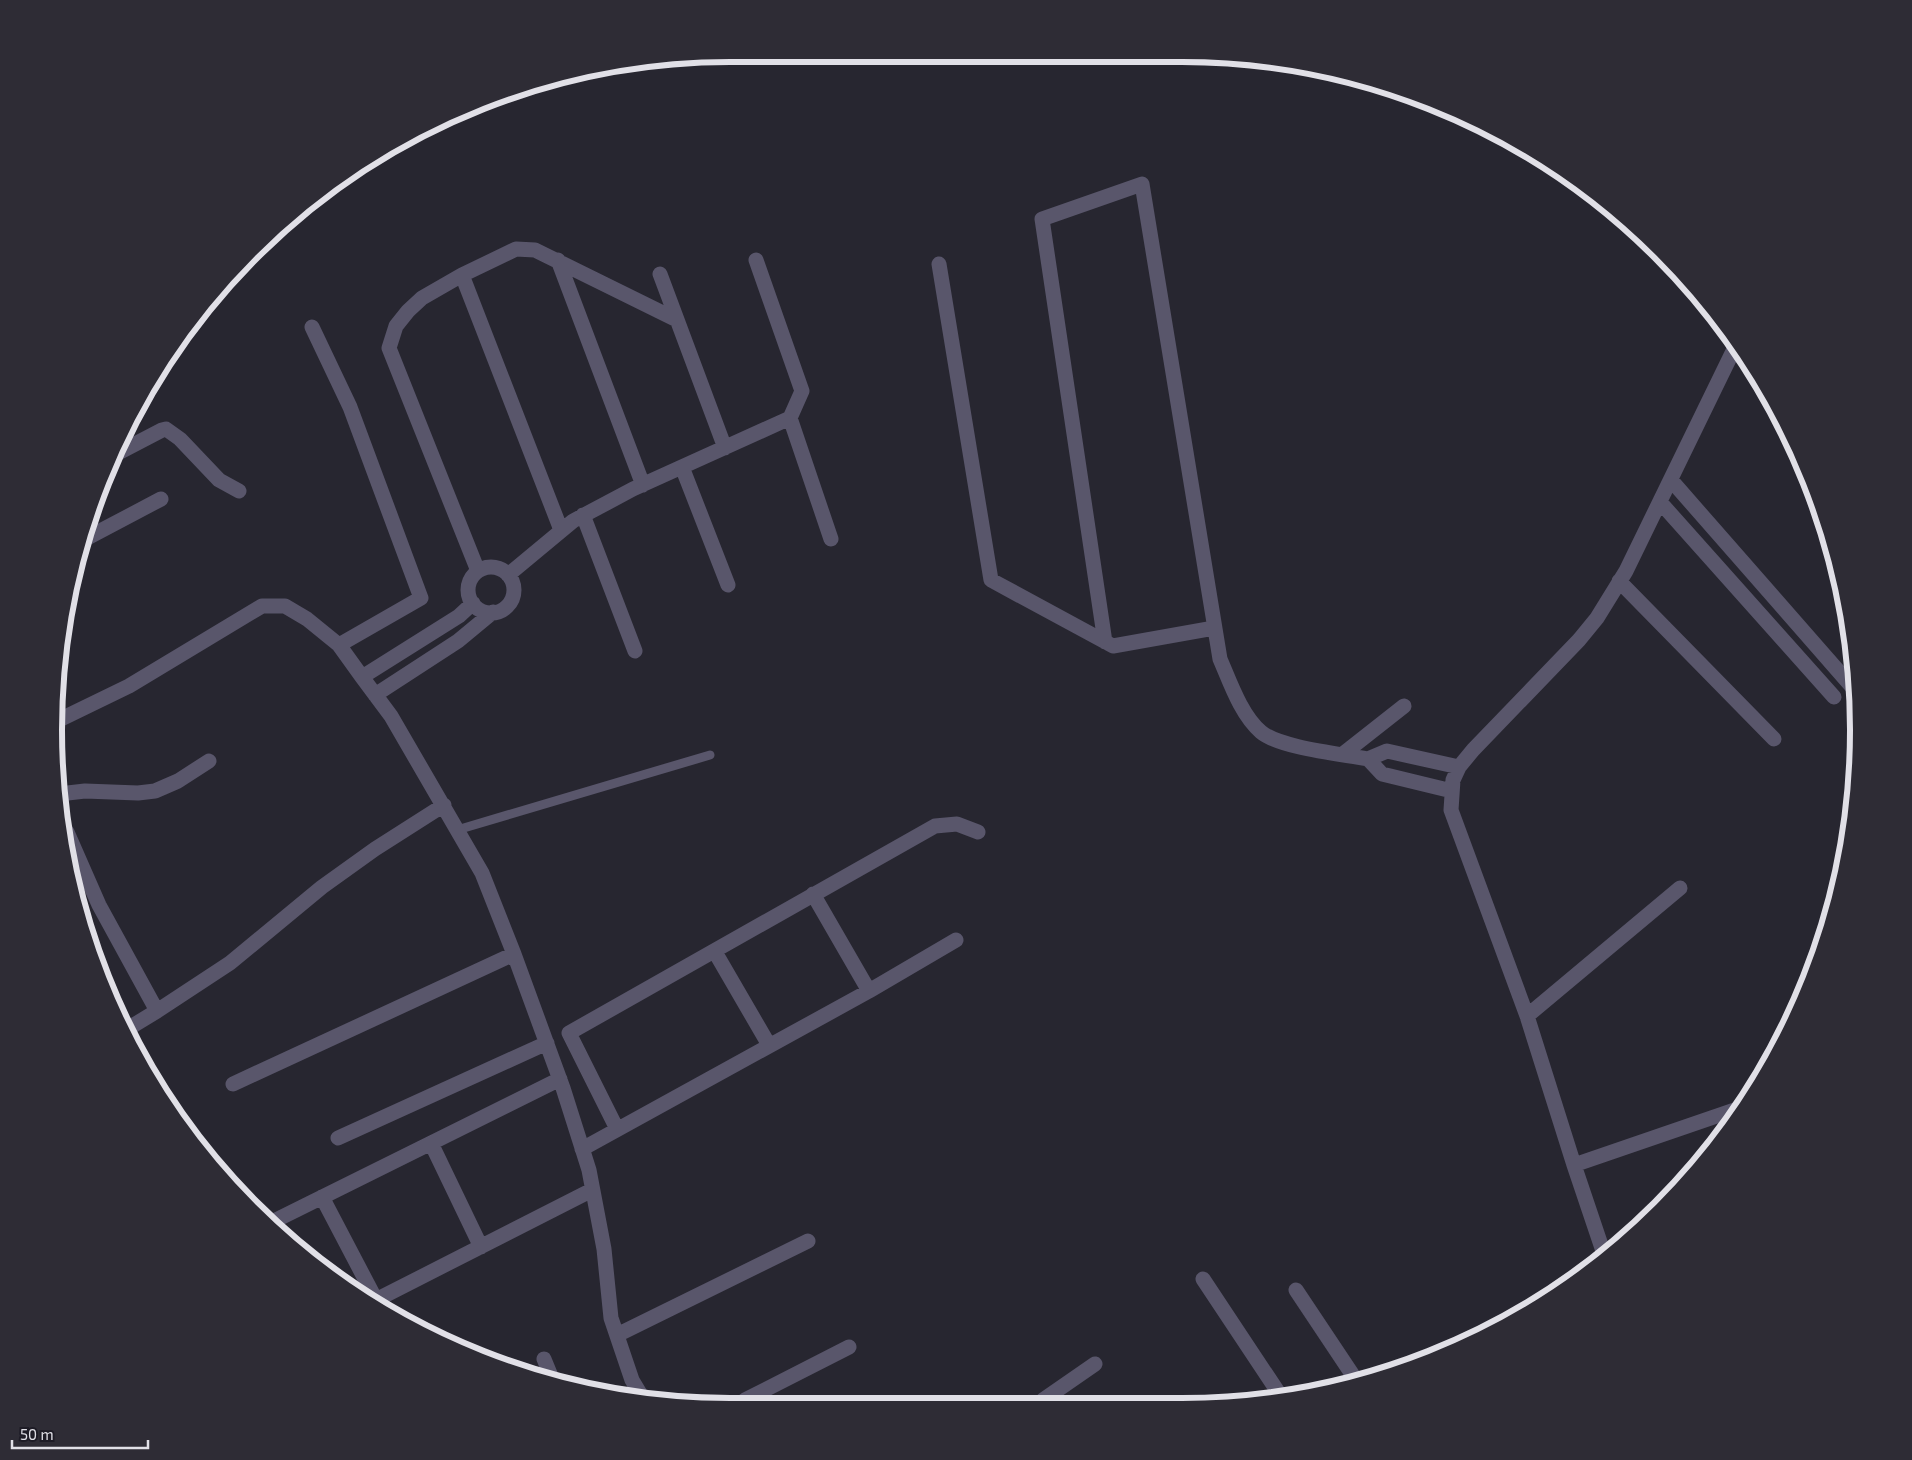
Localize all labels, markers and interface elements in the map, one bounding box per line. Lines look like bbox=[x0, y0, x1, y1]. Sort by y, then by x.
scale bar bbox=[12, 1418, 149, 1450]
text: 50 m bbox=[20, 1425, 54, 1443]

